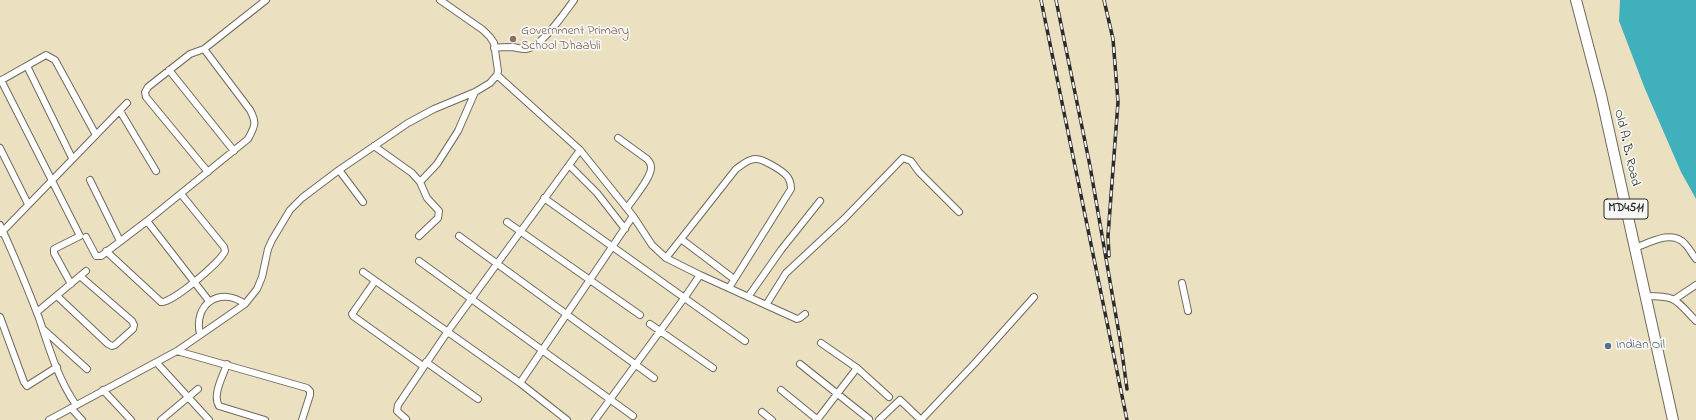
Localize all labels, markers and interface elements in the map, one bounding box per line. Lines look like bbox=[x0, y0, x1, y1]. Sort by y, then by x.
place label: Government Primary School Dhaabli bbox=[521, 24, 629, 55]
marker: Government Primary School Dhaabli bbox=[508, 34, 518, 44]
street label: Old A. B. Road bbox=[1610, 108, 1642, 188]
road number: MD4511 bbox=[1604, 199, 1648, 219]
place label: Indian Oil bbox=[1616, 338, 1665, 354]
marker: Indian Oil bbox=[1603, 341, 1613, 351]

